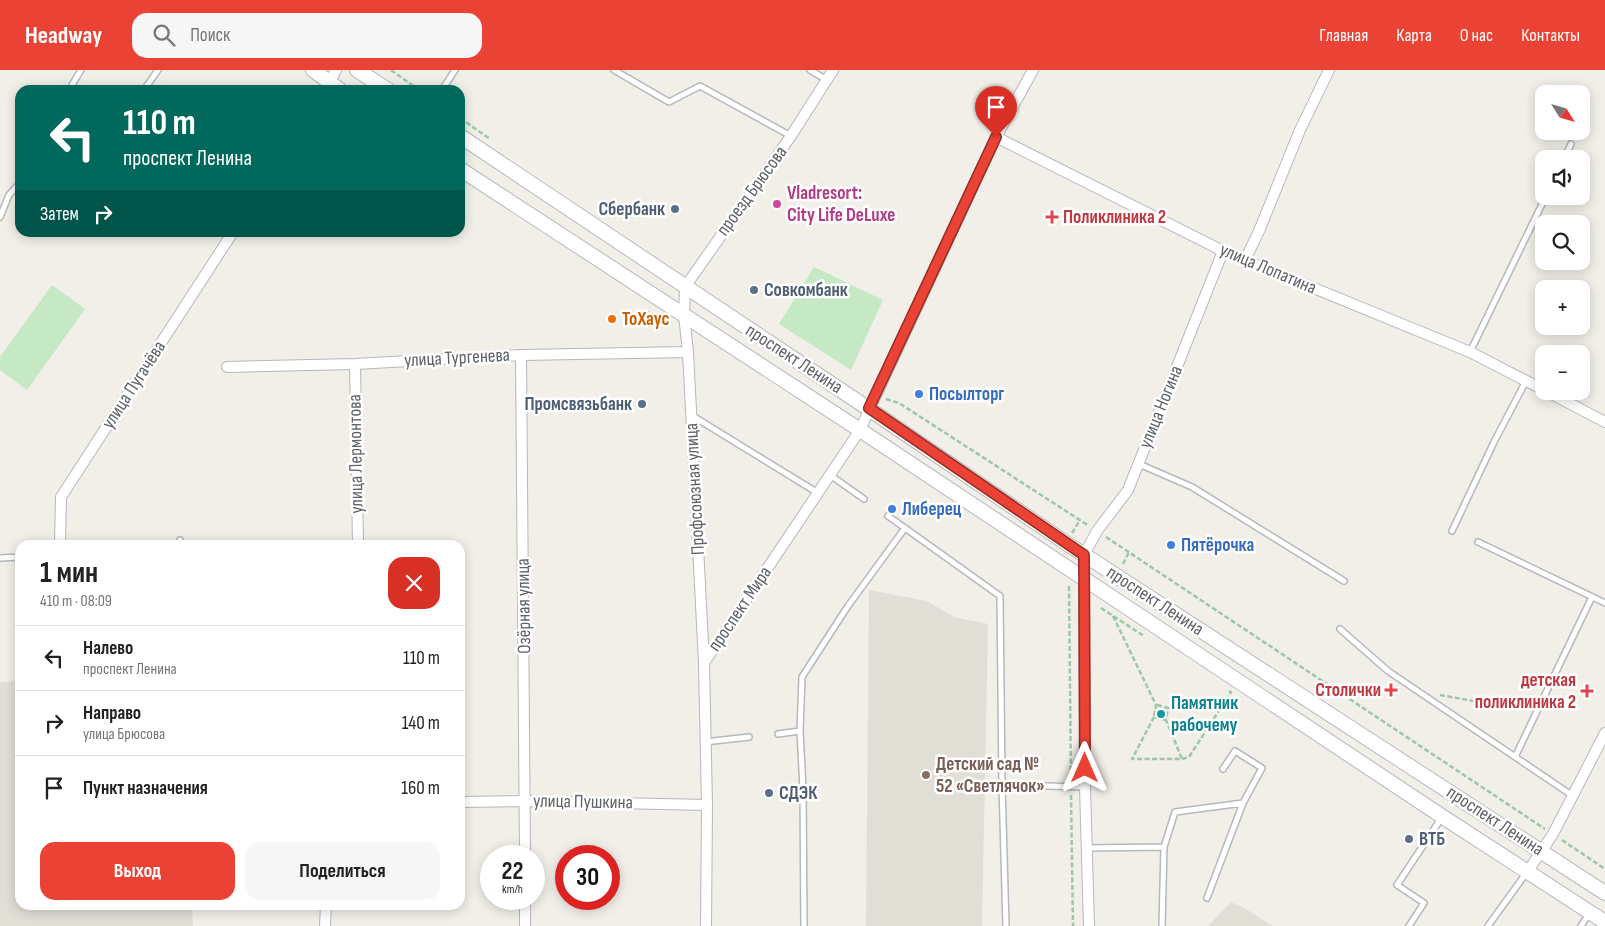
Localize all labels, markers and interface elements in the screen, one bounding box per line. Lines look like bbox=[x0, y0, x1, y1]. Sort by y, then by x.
search box bbox=[132, 13, 482, 58]
text: Headway bbox=[25, 21, 102, 50]
icon: search bbox=[150, 21, 178, 49]
text: Поиск bbox=[190, 24, 230, 47]
text: Главная bbox=[1319, 25, 1368, 46]
text: Карта bbox=[1396, 25, 1432, 46]
text: О нас bbox=[1460, 25, 1493, 46]
text: Контакты bbox=[1521, 25, 1580, 46]
north arrow bbox=[1535, 85, 1590, 140]
map controls bbox=[1535, 85, 1590, 400]
pin bbox=[975, 86, 1017, 137]
icon: arrive bbox=[982, 93, 1010, 121]
text: 110 m bbox=[123, 102, 196, 145]
icon: left bbox=[40, 105, 105, 170]
street label: проезд Брюсова bbox=[712, 142, 792, 240]
text: проспект Ленина bbox=[123, 145, 252, 172]
button: sound bbox=[1535, 150, 1590, 205]
place label: Vladresort: City Life DeLuxe bbox=[787, 182, 895, 227]
place label: Сбербанк bbox=[598, 198, 665, 221]
marker: Vladresort: City Life DeLuxe bbox=[771, 198, 783, 210]
icon: right bbox=[89, 200, 117, 228]
text: Затем bbox=[40, 203, 79, 226]
marker: Сбербанк bbox=[669, 203, 681, 215]
place label: Поликлиника 2 bbox=[1063, 206, 1166, 229]
marker: Поликлиника 2 bbox=[1045, 210, 1059, 224]
button: search bbox=[1535, 215, 1590, 270]
street label: улица Лопатина bbox=[1216, 238, 1320, 300]
place label: Совкомбанк bbox=[764, 279, 848, 302]
button: + bbox=[1535, 280, 1590, 335]
marker: Совкомбанк bbox=[748, 284, 760, 296]
place label: ТоХаус bbox=[622, 308, 670, 331]
marker: ТоХаус bbox=[606, 313, 618, 325]
street label: проспект Ленина bbox=[741, 319, 847, 399]
street label: улица Пугачёва bbox=[97, 337, 171, 433]
street label: улица Тургенева bbox=[404, 344, 510, 372]
button: − bbox=[1535, 345, 1590, 400]
street label: улица Ногина bbox=[1134, 362, 1188, 452]
place label: Посылторг bbox=[929, 383, 1004, 406]
marker: Посылторг bbox=[913, 388, 925, 400]
place label: Промсвязьбанк bbox=[525, 393, 632, 416]
street label: улица Лермонтова bbox=[343, 394, 369, 514]
marker: Промсвязьбанк bbox=[636, 398, 648, 410]
street label: Профсоюзная улица bbox=[680, 422, 710, 556]
place label: Либерец bbox=[902, 498, 962, 521]
marker: Либерец bbox=[886, 503, 898, 515]
place label: Пятёрочка bbox=[1181, 534, 1254, 557]
marker: Пятёрочка bbox=[1165, 539, 1177, 551]
text: 1 мин bbox=[40, 555, 98, 591]
button: close bbox=[388, 557, 440, 609]
street label: Озёрная улица bbox=[512, 558, 536, 654]
street label: проспект Ленина bbox=[1102, 561, 1208, 641]
street label: проспект Мира bbox=[703, 562, 777, 656]
text: 410 m · 08:09 bbox=[40, 592, 112, 611]
text: Налево bbox=[83, 637, 133, 660]
icon: left bbox=[40, 644, 68, 672]
text: 110 m bbox=[403, 647, 440, 670]
text: проспект Ленина bbox=[83, 660, 177, 679]
place label: детская поликлиника 2 bbox=[1475, 669, 1576, 714]
place label: Столички bbox=[1315, 679, 1381, 702]
marker: Столички bbox=[1385, 684, 1397, 696]
marker: детская поликлиника 2 bbox=[1580, 684, 1594, 698]
place label: Памятник рабочему bbox=[1171, 692, 1238, 737]
text: Направо bbox=[83, 702, 141, 725]
marker: Памятник рабочему bbox=[1155, 708, 1167, 720]
icon: right bbox=[40, 709, 68, 737]
text: 140 m bbox=[402, 712, 440, 735]
text: улица Брюсова bbox=[83, 725, 165, 744]
position arrow bbox=[1058, 741, 1110, 793]
place label: Детский сад № 52 «Светлячок» bbox=[936, 753, 1045, 798]
marker: Детский сад № 52 «Светлячок» bbox=[920, 769, 932, 781]
icon: arrive bbox=[40, 774, 68, 802]
text: Пункт назначения bbox=[83, 777, 208, 800]
text: 160 m bbox=[401, 777, 440, 800]
street label: проспект Ленина bbox=[1442, 781, 1548, 861]
place label: СДЭК bbox=[779, 782, 818, 805]
marker: СДЭК bbox=[763, 787, 775, 799]
street label: улица Пушкина bbox=[533, 790, 633, 814]
place label: ВТБ bbox=[1419, 828, 1445, 851]
marker: ВТБ bbox=[1403, 833, 1415, 845]
button: Выход bbox=[40, 842, 235, 900]
button: Поделиться bbox=[245, 842, 440, 900]
speed limit sign: 30 bbox=[555, 845, 620, 910]
text: 22 bbox=[502, 856, 523, 887]
text: km/h bbox=[502, 882, 523, 897]

